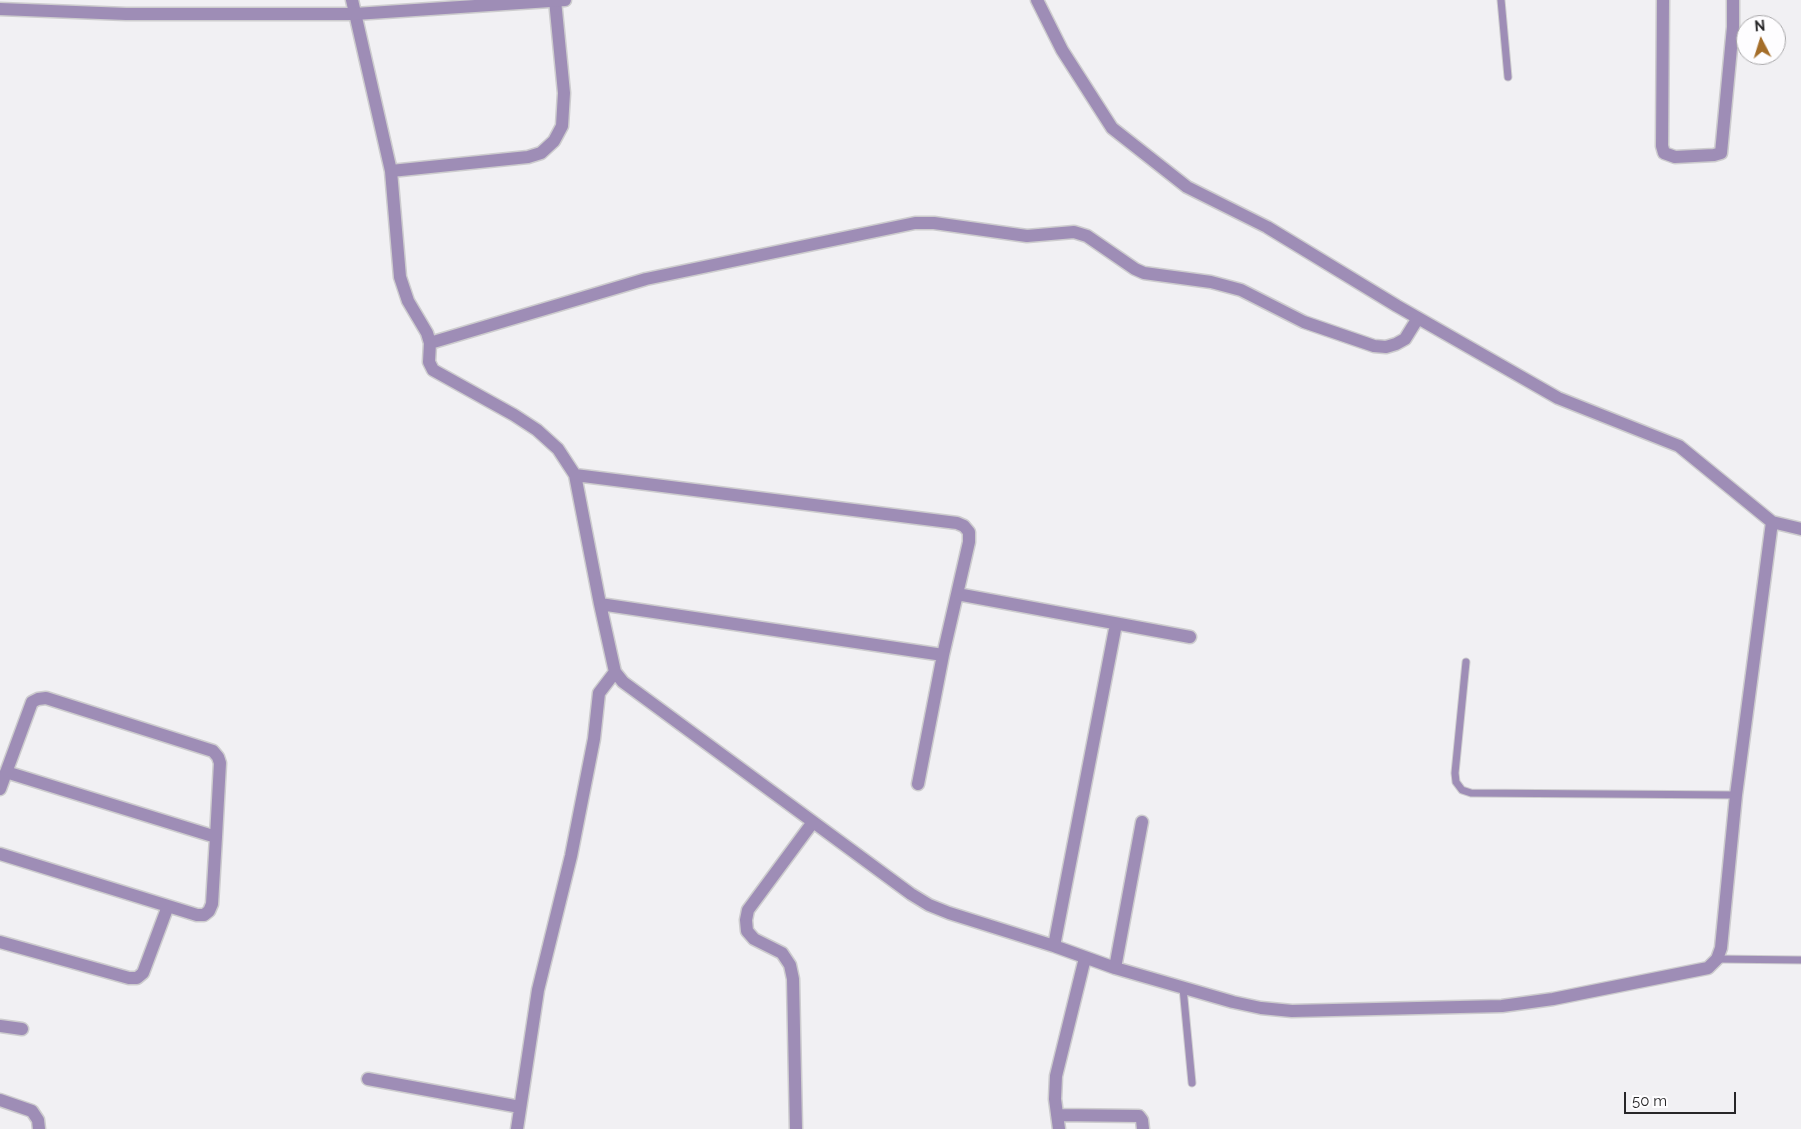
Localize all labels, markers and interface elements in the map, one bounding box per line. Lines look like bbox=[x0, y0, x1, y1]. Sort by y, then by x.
north arrow bbox=[1736, 15, 1786, 65]
text: N bbox=[1754, 18, 1766, 34]
scale bar bbox=[1626, 1082, 1738, 1114]
text: 50 m bbox=[1632, 1092, 1667, 1110]

